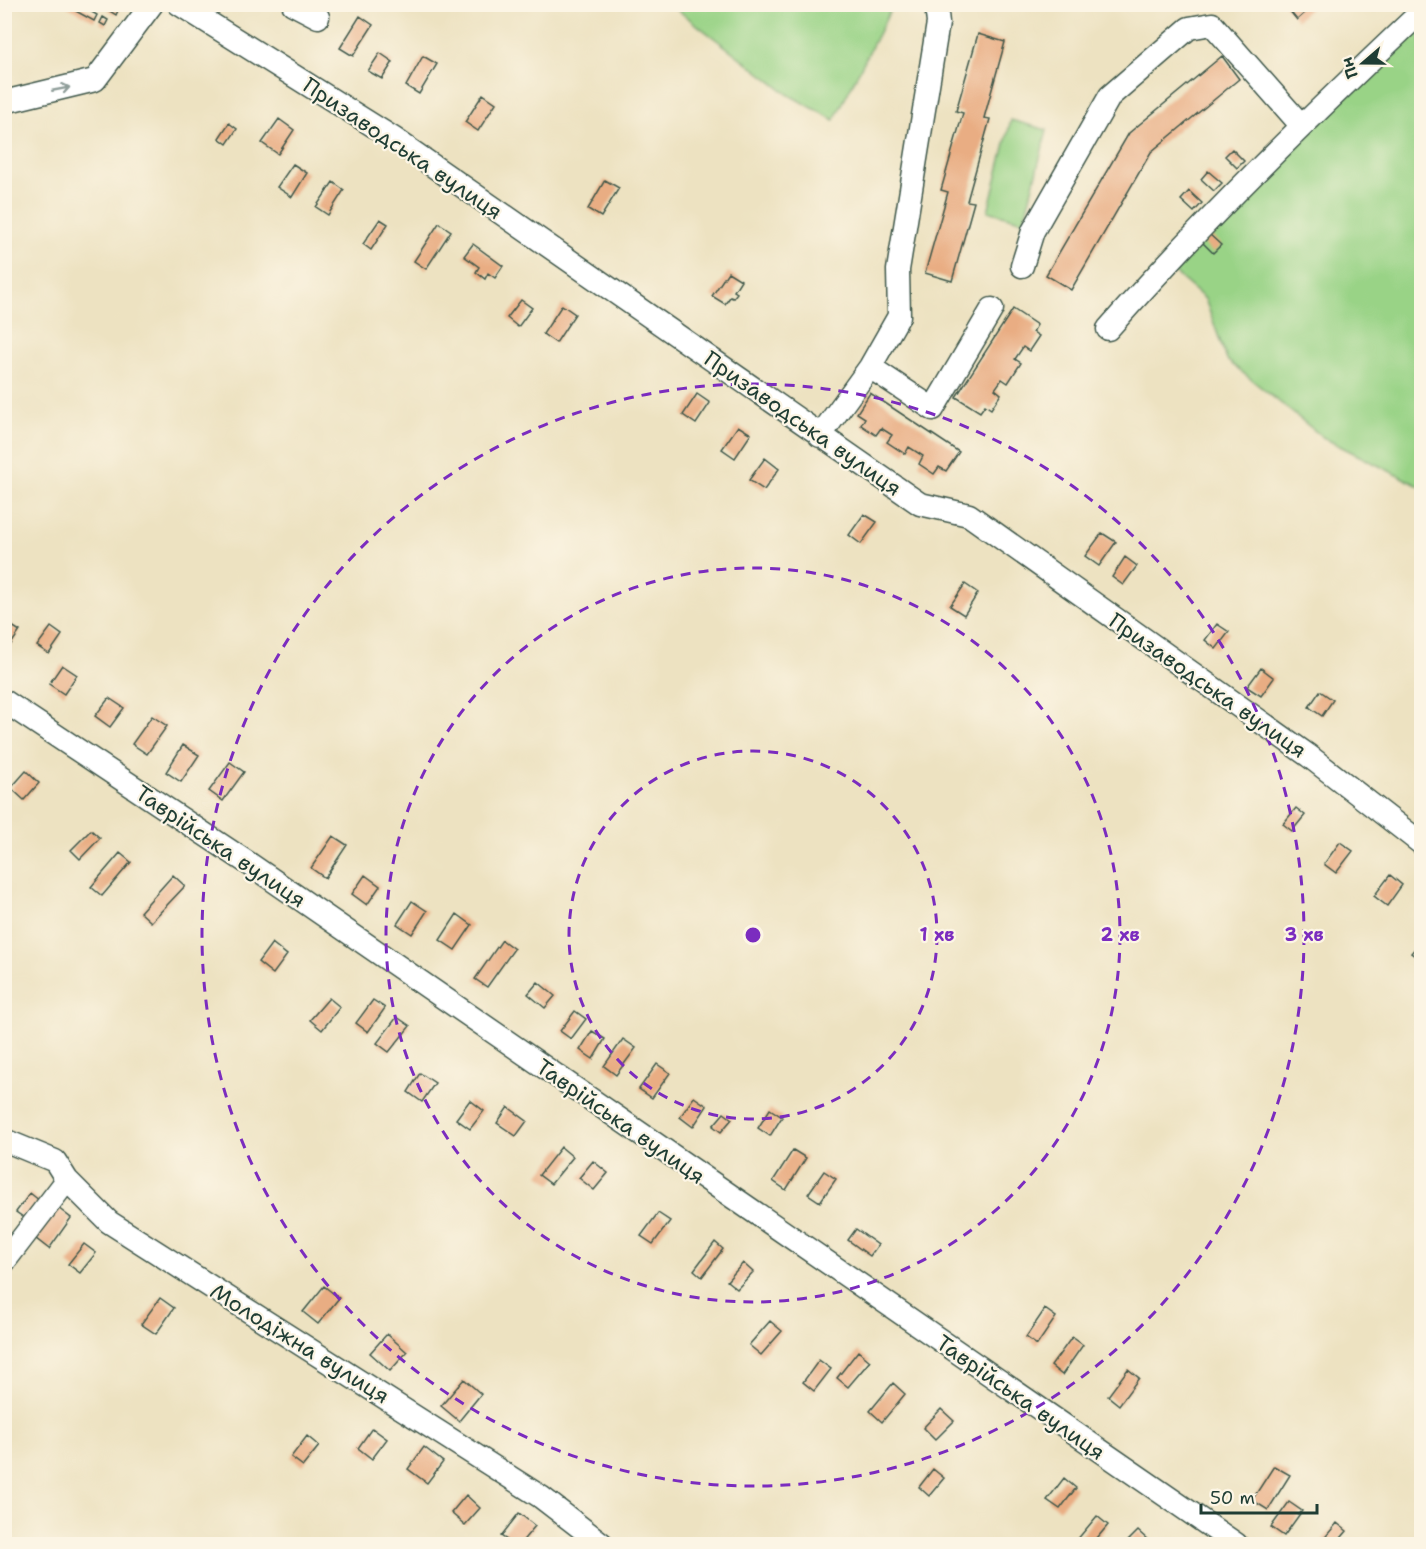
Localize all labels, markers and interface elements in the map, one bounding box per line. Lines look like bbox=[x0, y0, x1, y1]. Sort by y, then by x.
north arrow bbox=[1333, 33, 1393, 93]
text: Пн bbox=[1336, 54, 1363, 81]
street label: Призаводська вулиця bbox=[297, 71, 508, 226]
one-way arrow bbox=[51, 83, 70, 94]
street label: Призаводська вулиця bbox=[698, 344, 907, 503]
street label: Призаводська вулиця bbox=[1103, 606, 1312, 765]
street label: Таврійська вулиця bbox=[130, 779, 312, 914]
text: 1 хв bbox=[920, 923, 954, 947]
text: 2 хв bbox=[1100, 923, 1140, 947]
text: 3 хв bbox=[1284, 923, 1324, 947]
centre of rings bbox=[743, 925, 763, 945]
street label: Таврійська вулиця bbox=[531, 1052, 711, 1191]
street label: Молодіжна вулиця bbox=[205, 1277, 395, 1410]
street label: Таврійська вулиця bbox=[931, 1328, 1111, 1467]
scale bar bbox=[1201, 1477, 1316, 1515]
text: 50 m bbox=[1210, 1486, 1255, 1510]

